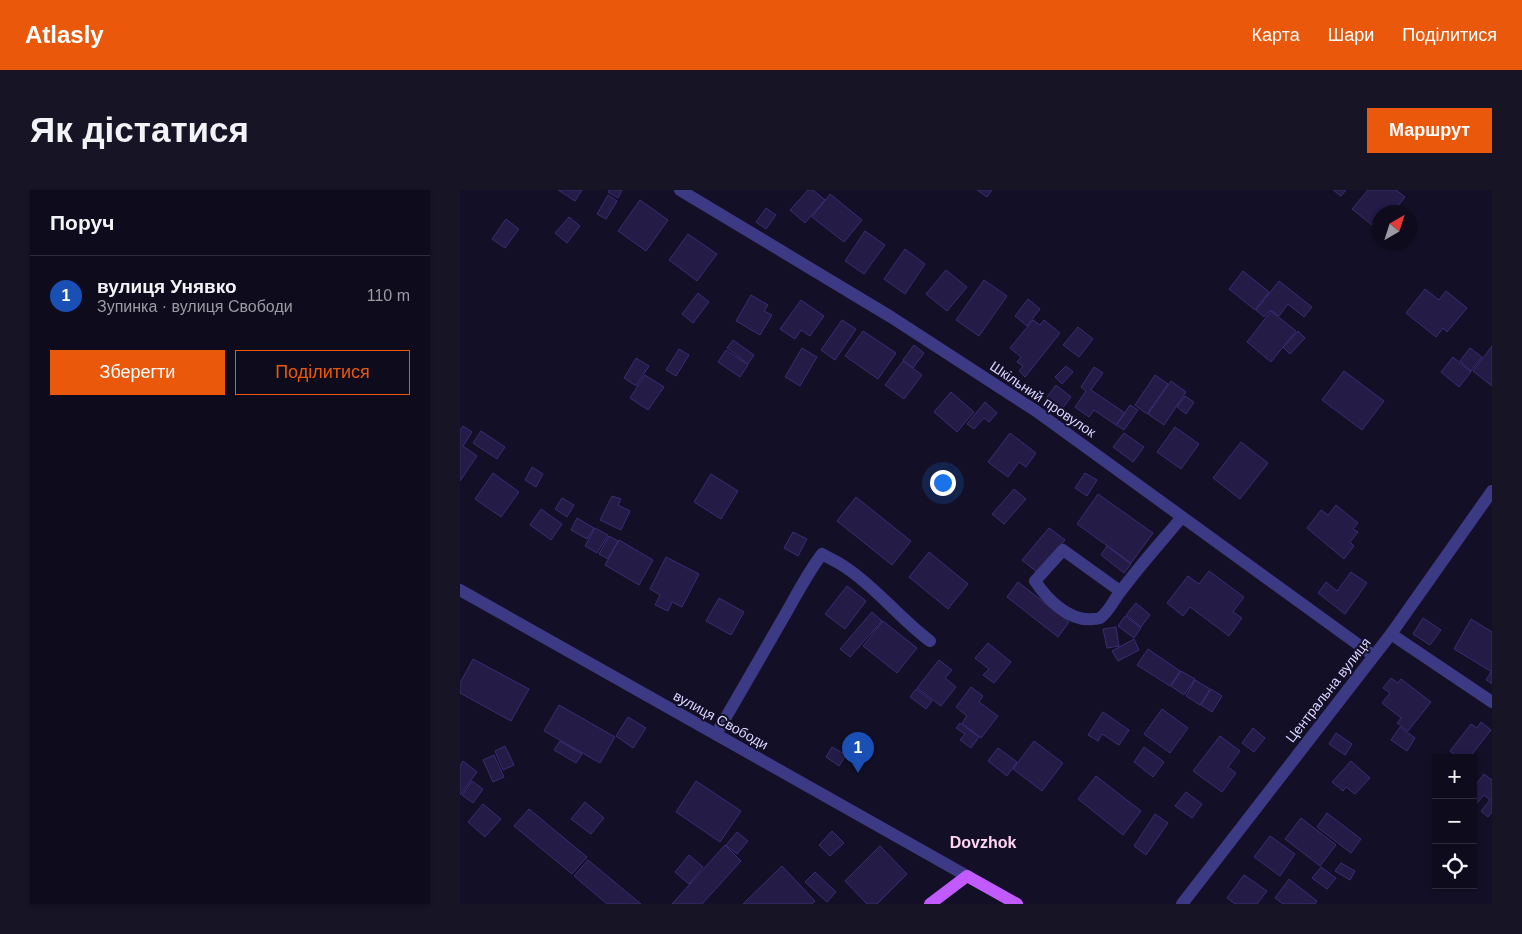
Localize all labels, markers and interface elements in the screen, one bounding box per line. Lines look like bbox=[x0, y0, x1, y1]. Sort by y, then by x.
text: Atlasly bbox=[25, 21, 104, 48]
text: Карта bbox=[1252, 25, 1300, 45]
text: Шари bbox=[1328, 25, 1374, 45]
text: Поділитися bbox=[1402, 25, 1497, 45]
button: Маршрут bbox=[1367, 108, 1492, 153]
text: Як дістатися bbox=[30, 110, 249, 149]
north arrow bbox=[1372, 205, 1417, 250]
text: Поруч bbox=[50, 211, 114, 234]
text: вулиця Унявко bbox=[97, 276, 237, 297]
text: 1 bbox=[62, 287, 70, 304]
text: 110 m bbox=[367, 287, 410, 304]
text: Зупинка · вулиця Свободи bbox=[97, 298, 293, 315]
button: Зберегти bbox=[50, 350, 225, 395]
button: Поділитися bbox=[235, 350, 410, 395]
street label: Шкільний провулок bbox=[987, 358, 1100, 441]
your location bbox=[930, 470, 956, 496]
street label: Центральна вулиця bbox=[1282, 635, 1374, 745]
street label: вулиця Свободи bbox=[671, 687, 771, 753]
pin: 1 bbox=[842, 732, 874, 773]
map controls bbox=[1432, 754, 1477, 889]
button: + bbox=[1432, 754, 1477, 799]
button: − bbox=[1432, 799, 1477, 844]
district label: Dovzhok bbox=[950, 834, 1016, 851]
button: locate bbox=[1432, 844, 1477, 889]

